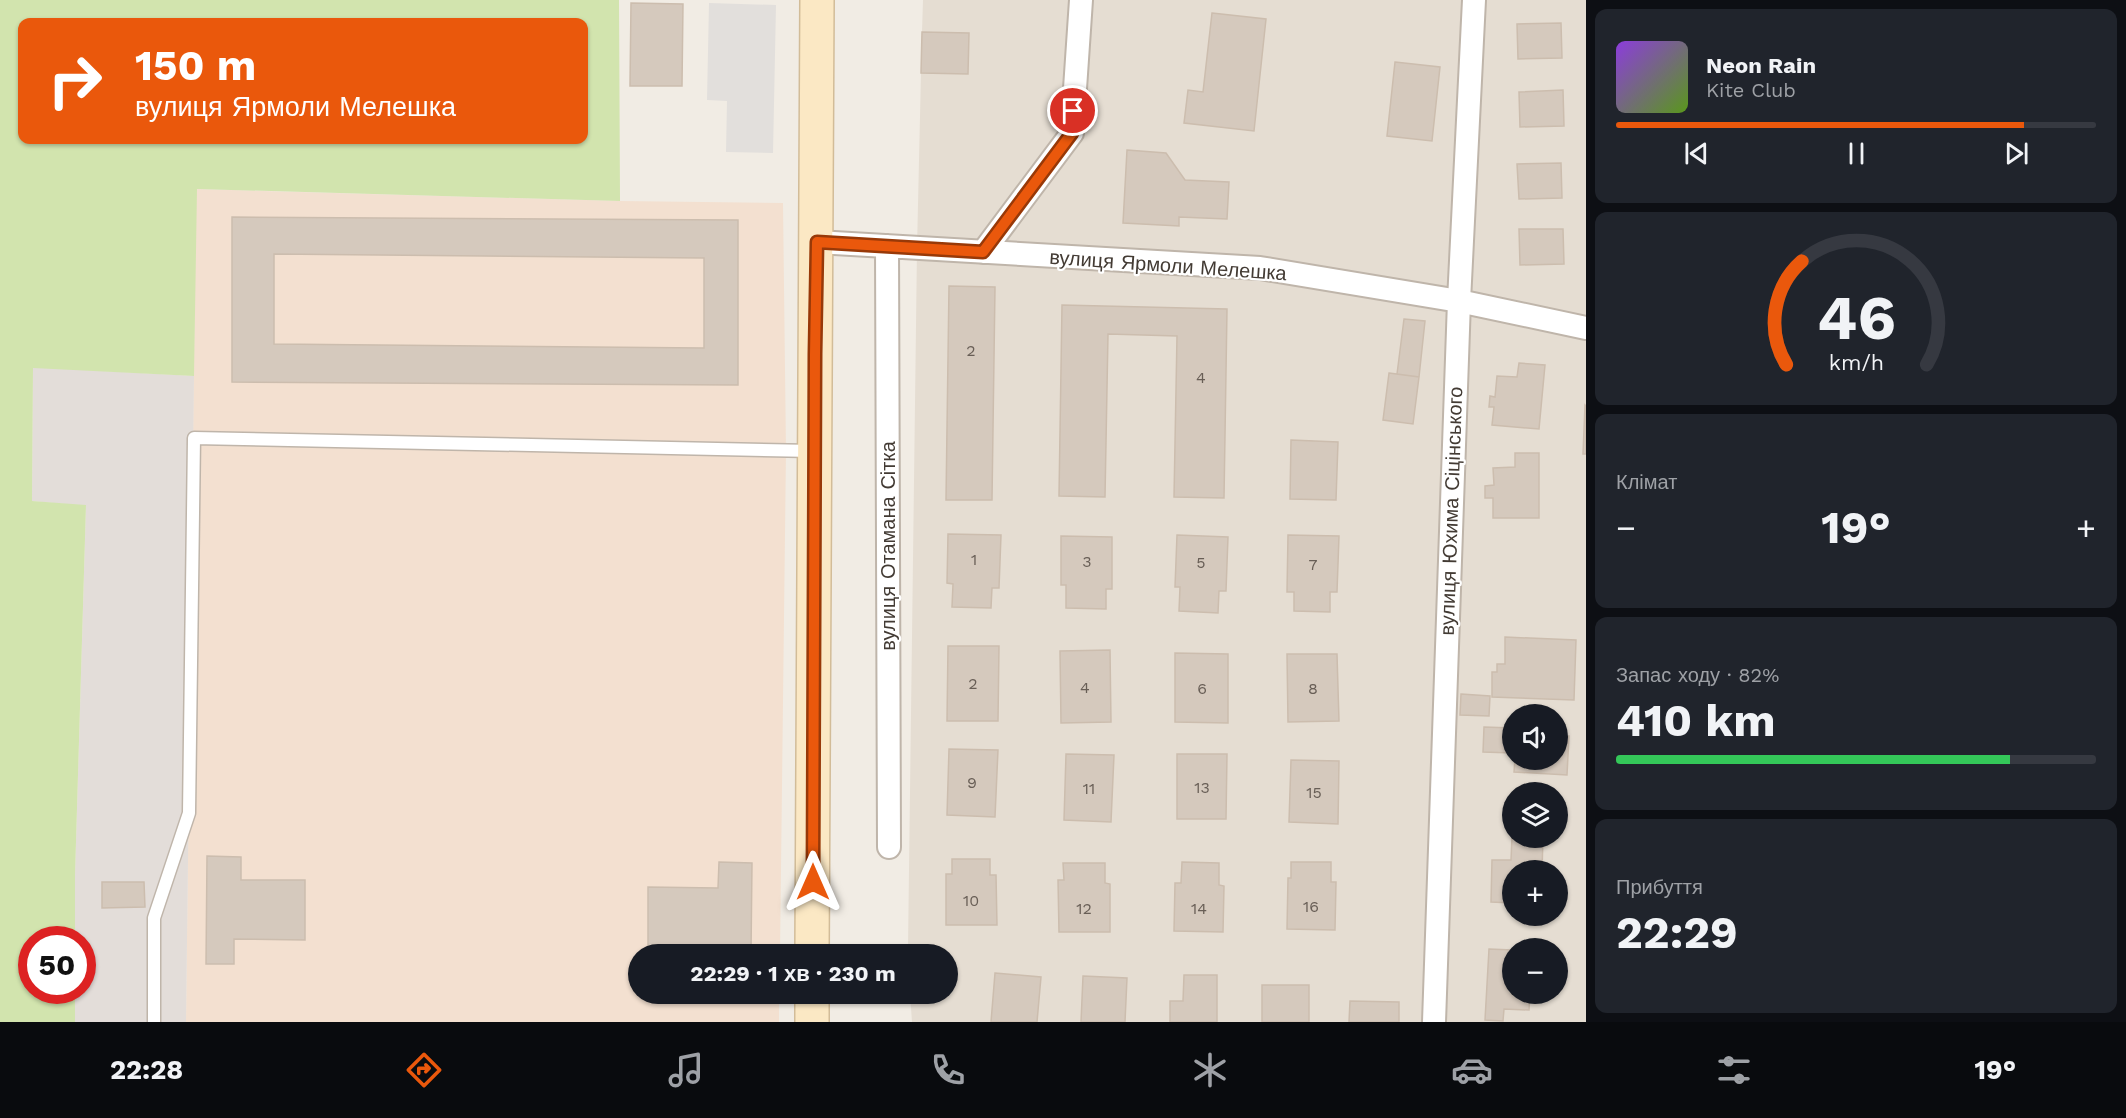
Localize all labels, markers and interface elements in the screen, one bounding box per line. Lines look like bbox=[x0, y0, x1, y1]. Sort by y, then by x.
text: 150 m bbox=[135, 41, 256, 90]
icon: right bbox=[36, 42, 114, 120]
text: Neon Rain bbox=[1706, 53, 1816, 78]
text: Kite Club bbox=[1706, 78, 1796, 102]
pin bbox=[1047, 85, 1098, 136]
text: вулиця Ярмоли Мелешка bbox=[135, 91, 456, 123]
icon: arrive bbox=[1056, 94, 1089, 127]
icon: previous bbox=[1680, 137, 1713, 170]
icon: pause bbox=[1840, 137, 1873, 170]
icon: next bbox=[2000, 137, 2033, 170]
street label: вулиця Ярмоли Мелешка bbox=[1049, 245, 1288, 285]
text: 46 bbox=[1817, 282, 1895, 355]
house number: 2 bbox=[966, 341, 976, 360]
text: km/h bbox=[1828, 351, 1884, 376]
house number: 4 bbox=[1196, 368, 1206, 387]
street label: вулиця Юхима Сіцінського bbox=[1435, 386, 1467, 636]
street label: вулиця Отамана Сітка bbox=[876, 440, 900, 651]
text: Клімат bbox=[1616, 470, 1677, 494]
text: 19° bbox=[1821, 501, 1891, 554]
text: − bbox=[1616, 508, 1636, 547]
text: + bbox=[2076, 508, 2096, 547]
house number: 1 bbox=[971, 550, 977, 569]
house number: 3 bbox=[1082, 552, 1092, 571]
house number: 5 bbox=[1196, 553, 1206, 572]
house number: 7 bbox=[1309, 555, 1318, 574]
text: Запас ходу · 82% bbox=[1616, 663, 1779, 687]
house number: 2 bbox=[968, 674, 978, 693]
house number: 4 bbox=[1080, 678, 1090, 697]
house number: 6 bbox=[1197, 679, 1207, 698]
house number: 8 bbox=[1308, 679, 1318, 698]
text: 410 km bbox=[1616, 694, 1776, 747]
map controls bbox=[1502, 704, 1568, 1004]
button: sound bbox=[1502, 704, 1568, 770]
house number: 9 bbox=[967, 773, 977, 792]
house number: 13 bbox=[1194, 778, 1210, 797]
house number: 11 bbox=[1083, 779, 1095, 798]
button: layers bbox=[1502, 782, 1568, 848]
house number: 15 bbox=[1306, 783, 1322, 802]
position arrow bbox=[781, 850, 845, 914]
button: + bbox=[1502, 860, 1568, 926]
text: Прибуття bbox=[1616, 875, 1703, 899]
house number: 10 bbox=[963, 891, 979, 910]
house number: 16 bbox=[1303, 897, 1319, 916]
house number: 12 bbox=[1076, 899, 1092, 918]
house number: 14 bbox=[1191, 899, 1207, 918]
text: 22:29 bbox=[1616, 906, 1738, 959]
speed limit sign: 50 bbox=[18, 926, 96, 1004]
button: − bbox=[1502, 938, 1568, 1004]
text: 22:29 · 1 хв · 230 m bbox=[690, 961, 896, 986]
icon: directions bbox=[403, 1049, 445, 1091]
icon: music bbox=[665, 1049, 707, 1091]
icon: phone bbox=[927, 1049, 969, 1091]
icon: climate bbox=[1189, 1049, 1231, 1091]
icon: car bbox=[1451, 1049, 1493, 1091]
icon: filters bbox=[1713, 1049, 1755, 1091]
text: 22:28 bbox=[110, 1054, 183, 1086]
text: 19° bbox=[1974, 1054, 2016, 1086]

